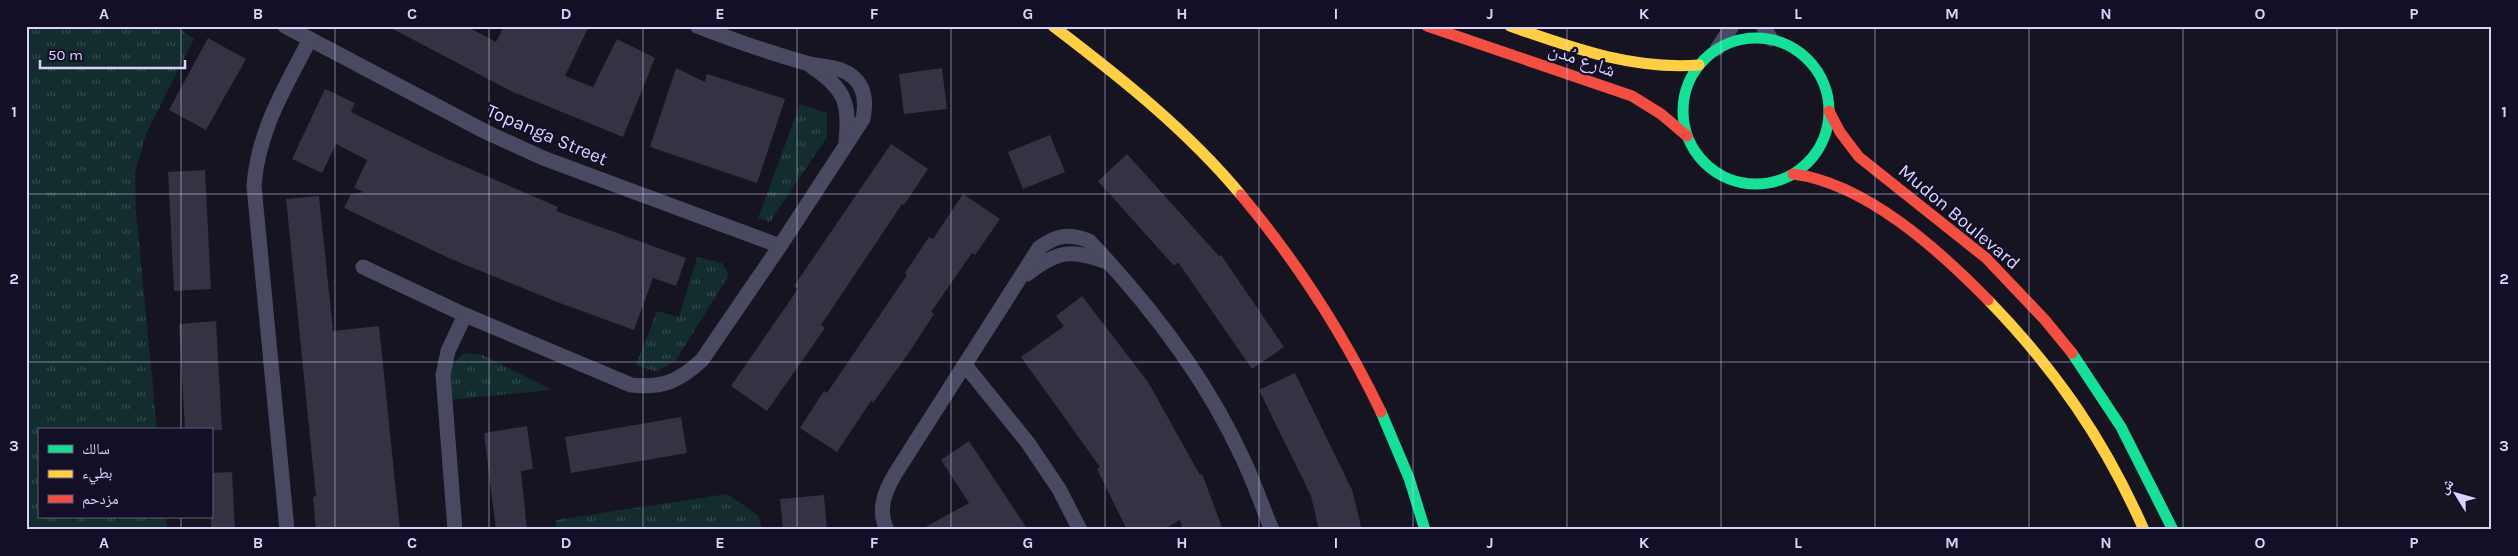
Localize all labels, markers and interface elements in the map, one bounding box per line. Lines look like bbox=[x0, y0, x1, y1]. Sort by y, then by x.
text: A bbox=[99, 4, 109, 23]
text: B bbox=[253, 4, 263, 23]
text: C bbox=[407, 4, 417, 23]
text: D bbox=[561, 4, 572, 23]
text: E bbox=[715, 4, 725, 23]
text: F bbox=[870, 4, 879, 23]
text: G bbox=[1023, 4, 1033, 23]
text: H bbox=[1176, 4, 1188, 23]
text: I bbox=[1334, 4, 1338, 23]
text: J bbox=[1486, 4, 1494, 23]
text: K bbox=[1639, 4, 1650, 23]
text: L bbox=[1794, 4, 1802, 23]
text: M bbox=[1945, 4, 1959, 23]
text: N bbox=[2100, 4, 2112, 23]
text: O bbox=[2255, 4, 2266, 23]
text: P bbox=[2409, 4, 2419, 23]
scale bar bbox=[40, 38, 185, 70]
street label: شارع مُدن bbox=[1546, 38, 1618, 82]
text: 50 m bbox=[48, 46, 83, 64]
street label: Topanga Street bbox=[483, 100, 611, 170]
text: 1 bbox=[11, 102, 17, 121]
text: 1 bbox=[2501, 102, 2507, 121]
street label: Mudon Boulevard bbox=[1894, 160, 2024, 274]
text: 2 bbox=[9, 269, 19, 288]
text: 2 bbox=[2499, 269, 2509, 288]
legend bbox=[38, 428, 212, 518]
text: 3 bbox=[9, 436, 19, 455]
text: 3 bbox=[2499, 436, 2509, 455]
text: سالك bbox=[82, 440, 110, 458]
text: بطيء bbox=[82, 464, 112, 485]
north arrow bbox=[2430, 468, 2480, 518]
text: ش bbox=[2435, 475, 2457, 498]
text: مزدحم bbox=[82, 490, 119, 509]
text: A bbox=[99, 533, 109, 552]
text: B bbox=[253, 533, 263, 552]
text: C bbox=[407, 533, 417, 552]
text: D bbox=[561, 533, 572, 552]
text: E bbox=[715, 533, 725, 552]
text: F bbox=[870, 533, 879, 552]
text: G bbox=[1023, 533, 1033, 552]
text: H bbox=[1176, 533, 1188, 552]
text: I bbox=[1334, 533, 1338, 552]
text: J bbox=[1486, 533, 1494, 552]
text: K bbox=[1639, 533, 1650, 552]
text: L bbox=[1794, 533, 1802, 552]
text: M bbox=[1945, 533, 1959, 552]
text: N bbox=[2100, 533, 2112, 552]
text: O bbox=[2255, 533, 2266, 552]
text: P bbox=[2409, 533, 2419, 552]

